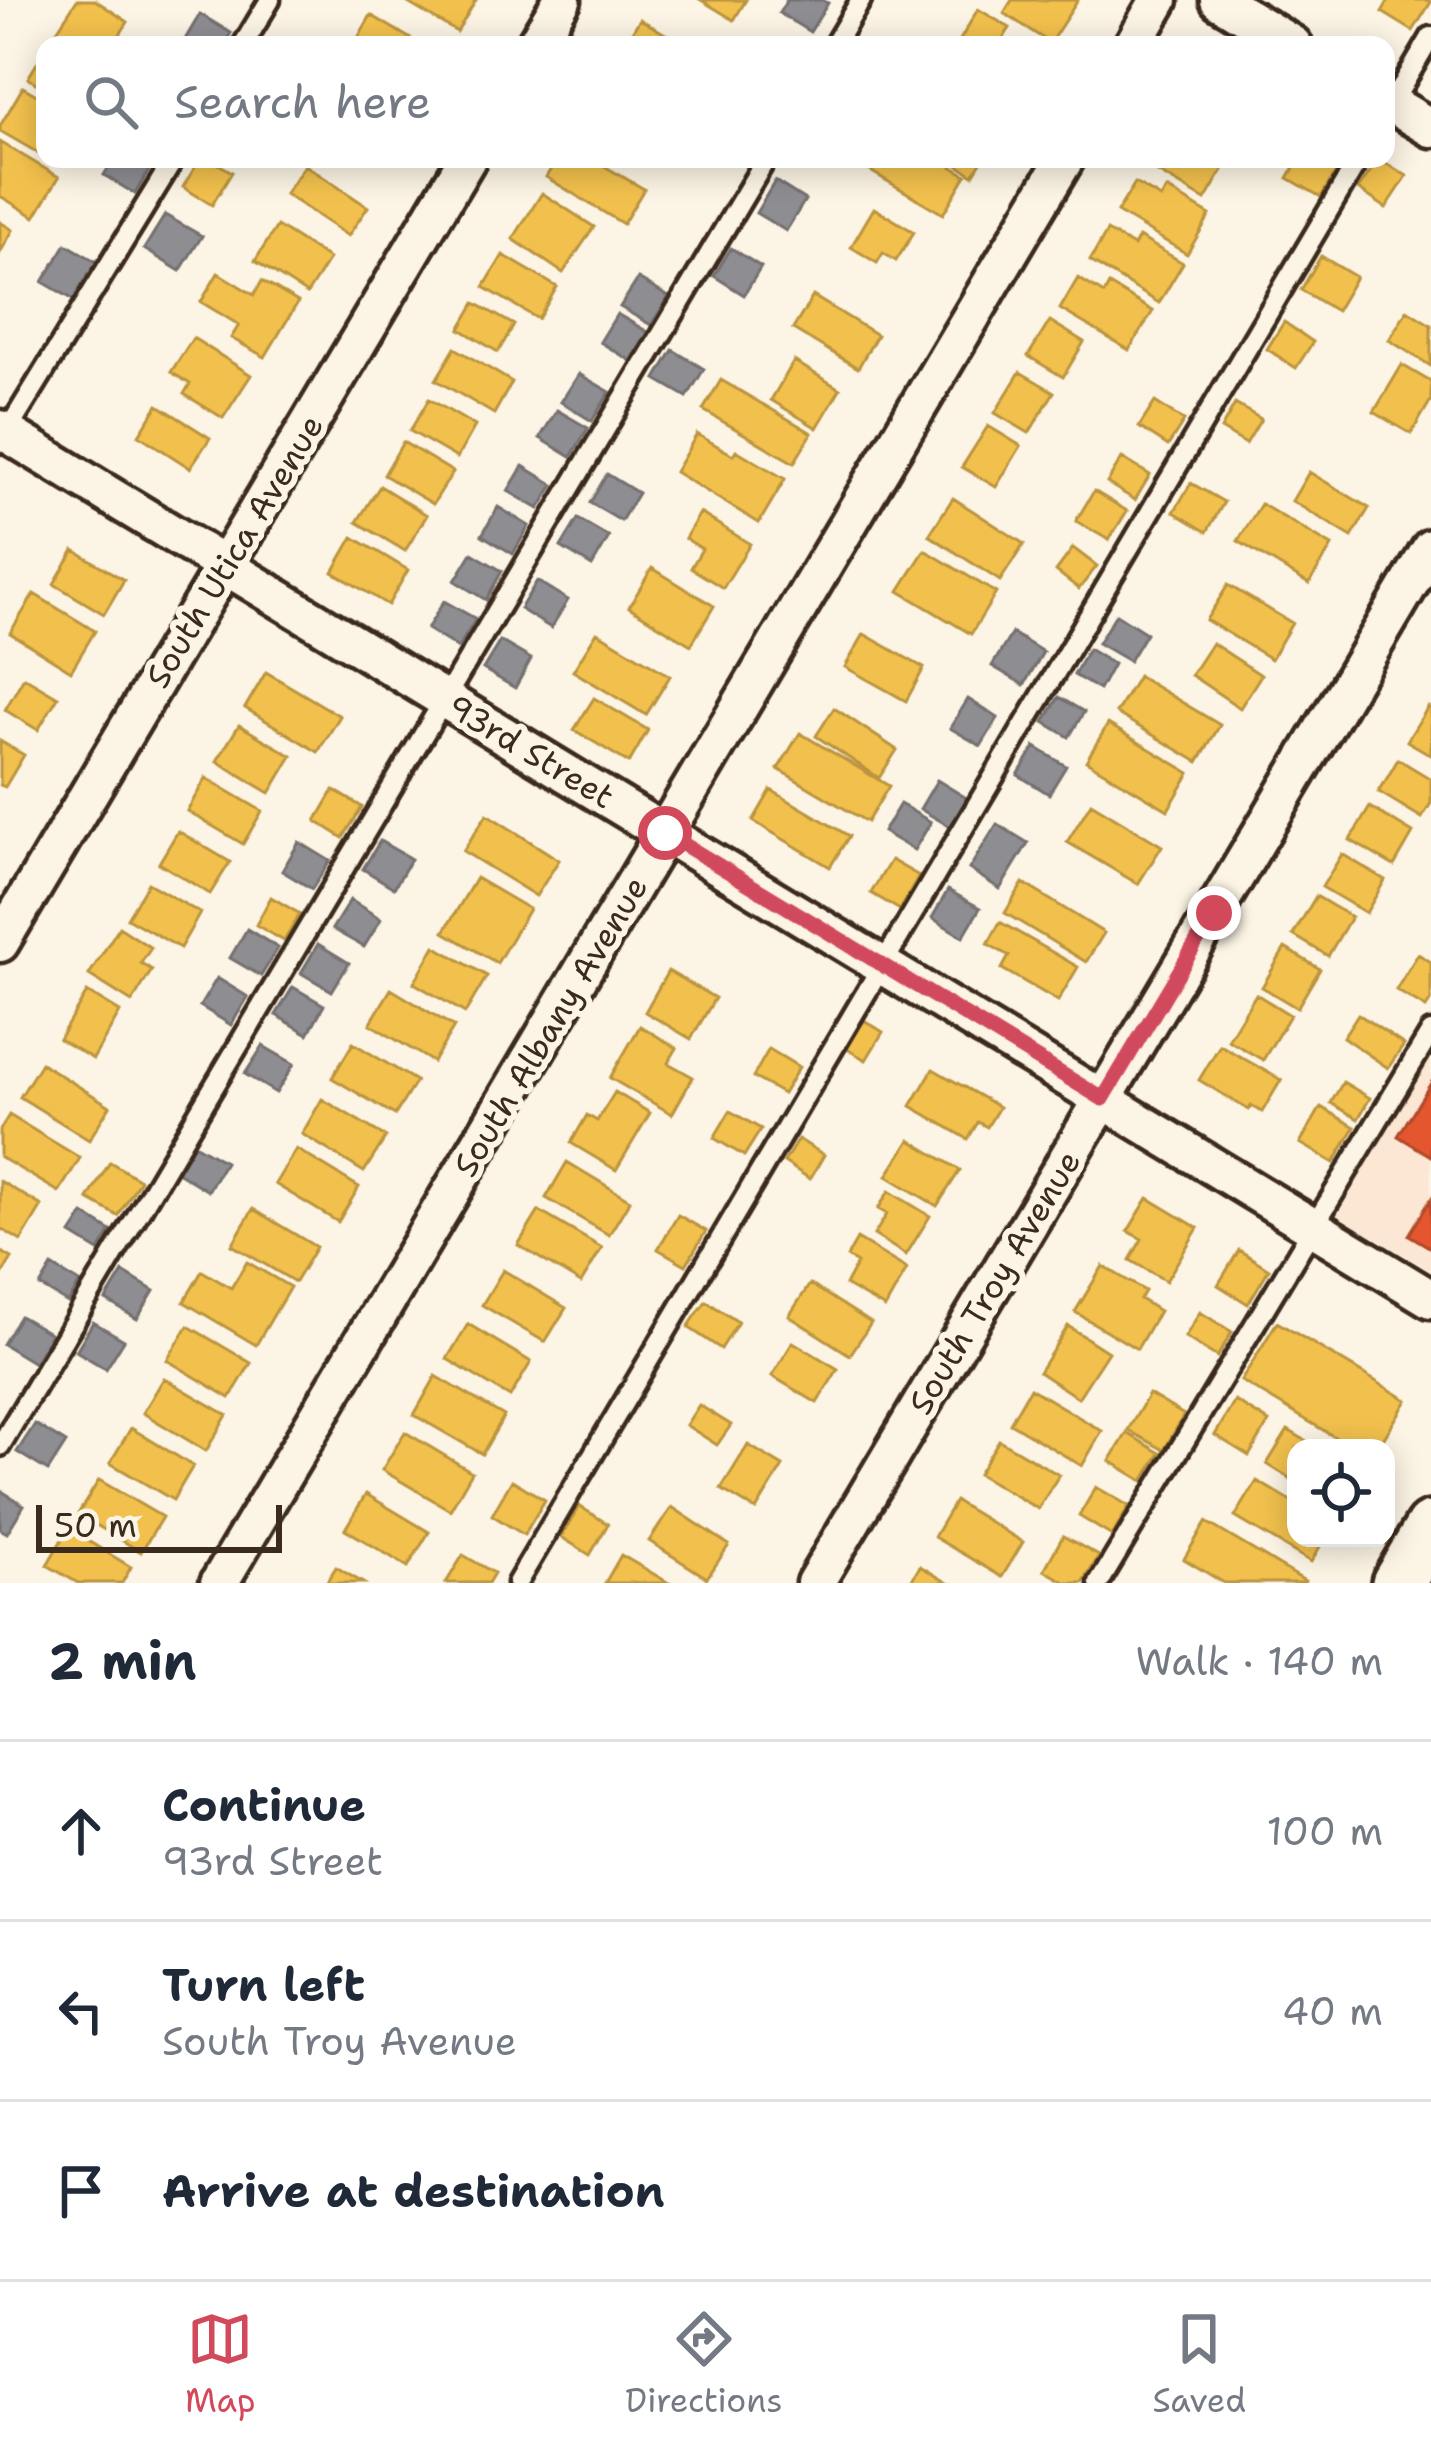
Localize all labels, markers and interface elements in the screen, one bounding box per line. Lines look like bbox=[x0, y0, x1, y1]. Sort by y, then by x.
search box bbox=[36, 36, 1395, 168]
icon: search bbox=[78, 69, 144, 135]
text: Search here bbox=[174, 72, 431, 132]
street label: South Utica Avenue bbox=[135, 406, 334, 696]
street label: 93rd Street bbox=[439, 684, 623, 819]
route start bbox=[638, 806, 692, 860]
street label: South Albany Avenue bbox=[443, 868, 658, 1185]
route end bbox=[1187, 886, 1241, 940]
street label: South Troy Avenue bbox=[898, 1142, 1091, 1423]
map controls bbox=[1287, 1439, 1395, 1547]
button: locate bbox=[1287, 1439, 1395, 1547]
scale bar bbox=[36, 1499, 282, 1552]
text: 50 m bbox=[54, 1503, 137, 1548]
text: 2 min bbox=[48, 1627, 197, 1695]
text: Walk · 140 m bbox=[1135, 1635, 1383, 1687]
text: Continue bbox=[162, 1775, 366, 1835]
icon: ahead bbox=[48, 1798, 114, 1864]
text: 100 m bbox=[1267, 1805, 1383, 1857]
text: 93rd Street bbox=[162, 1835, 383, 1887]
text: Turn left bbox=[162, 1955, 365, 2015]
icon: left bbox=[48, 1978, 114, 2044]
text: 40 m bbox=[1282, 1985, 1383, 2037]
text: South Troy Avenue bbox=[162, 2015, 517, 2067]
icon: arrive bbox=[48, 2158, 114, 2224]
text: Arrive at destination bbox=[162, 2161, 665, 2221]
tab: Map bbox=[185, 2306, 256, 2423]
tab: Directions bbox=[625, 2306, 783, 2423]
tab: Saved bbox=[1152, 2306, 1246, 2423]

